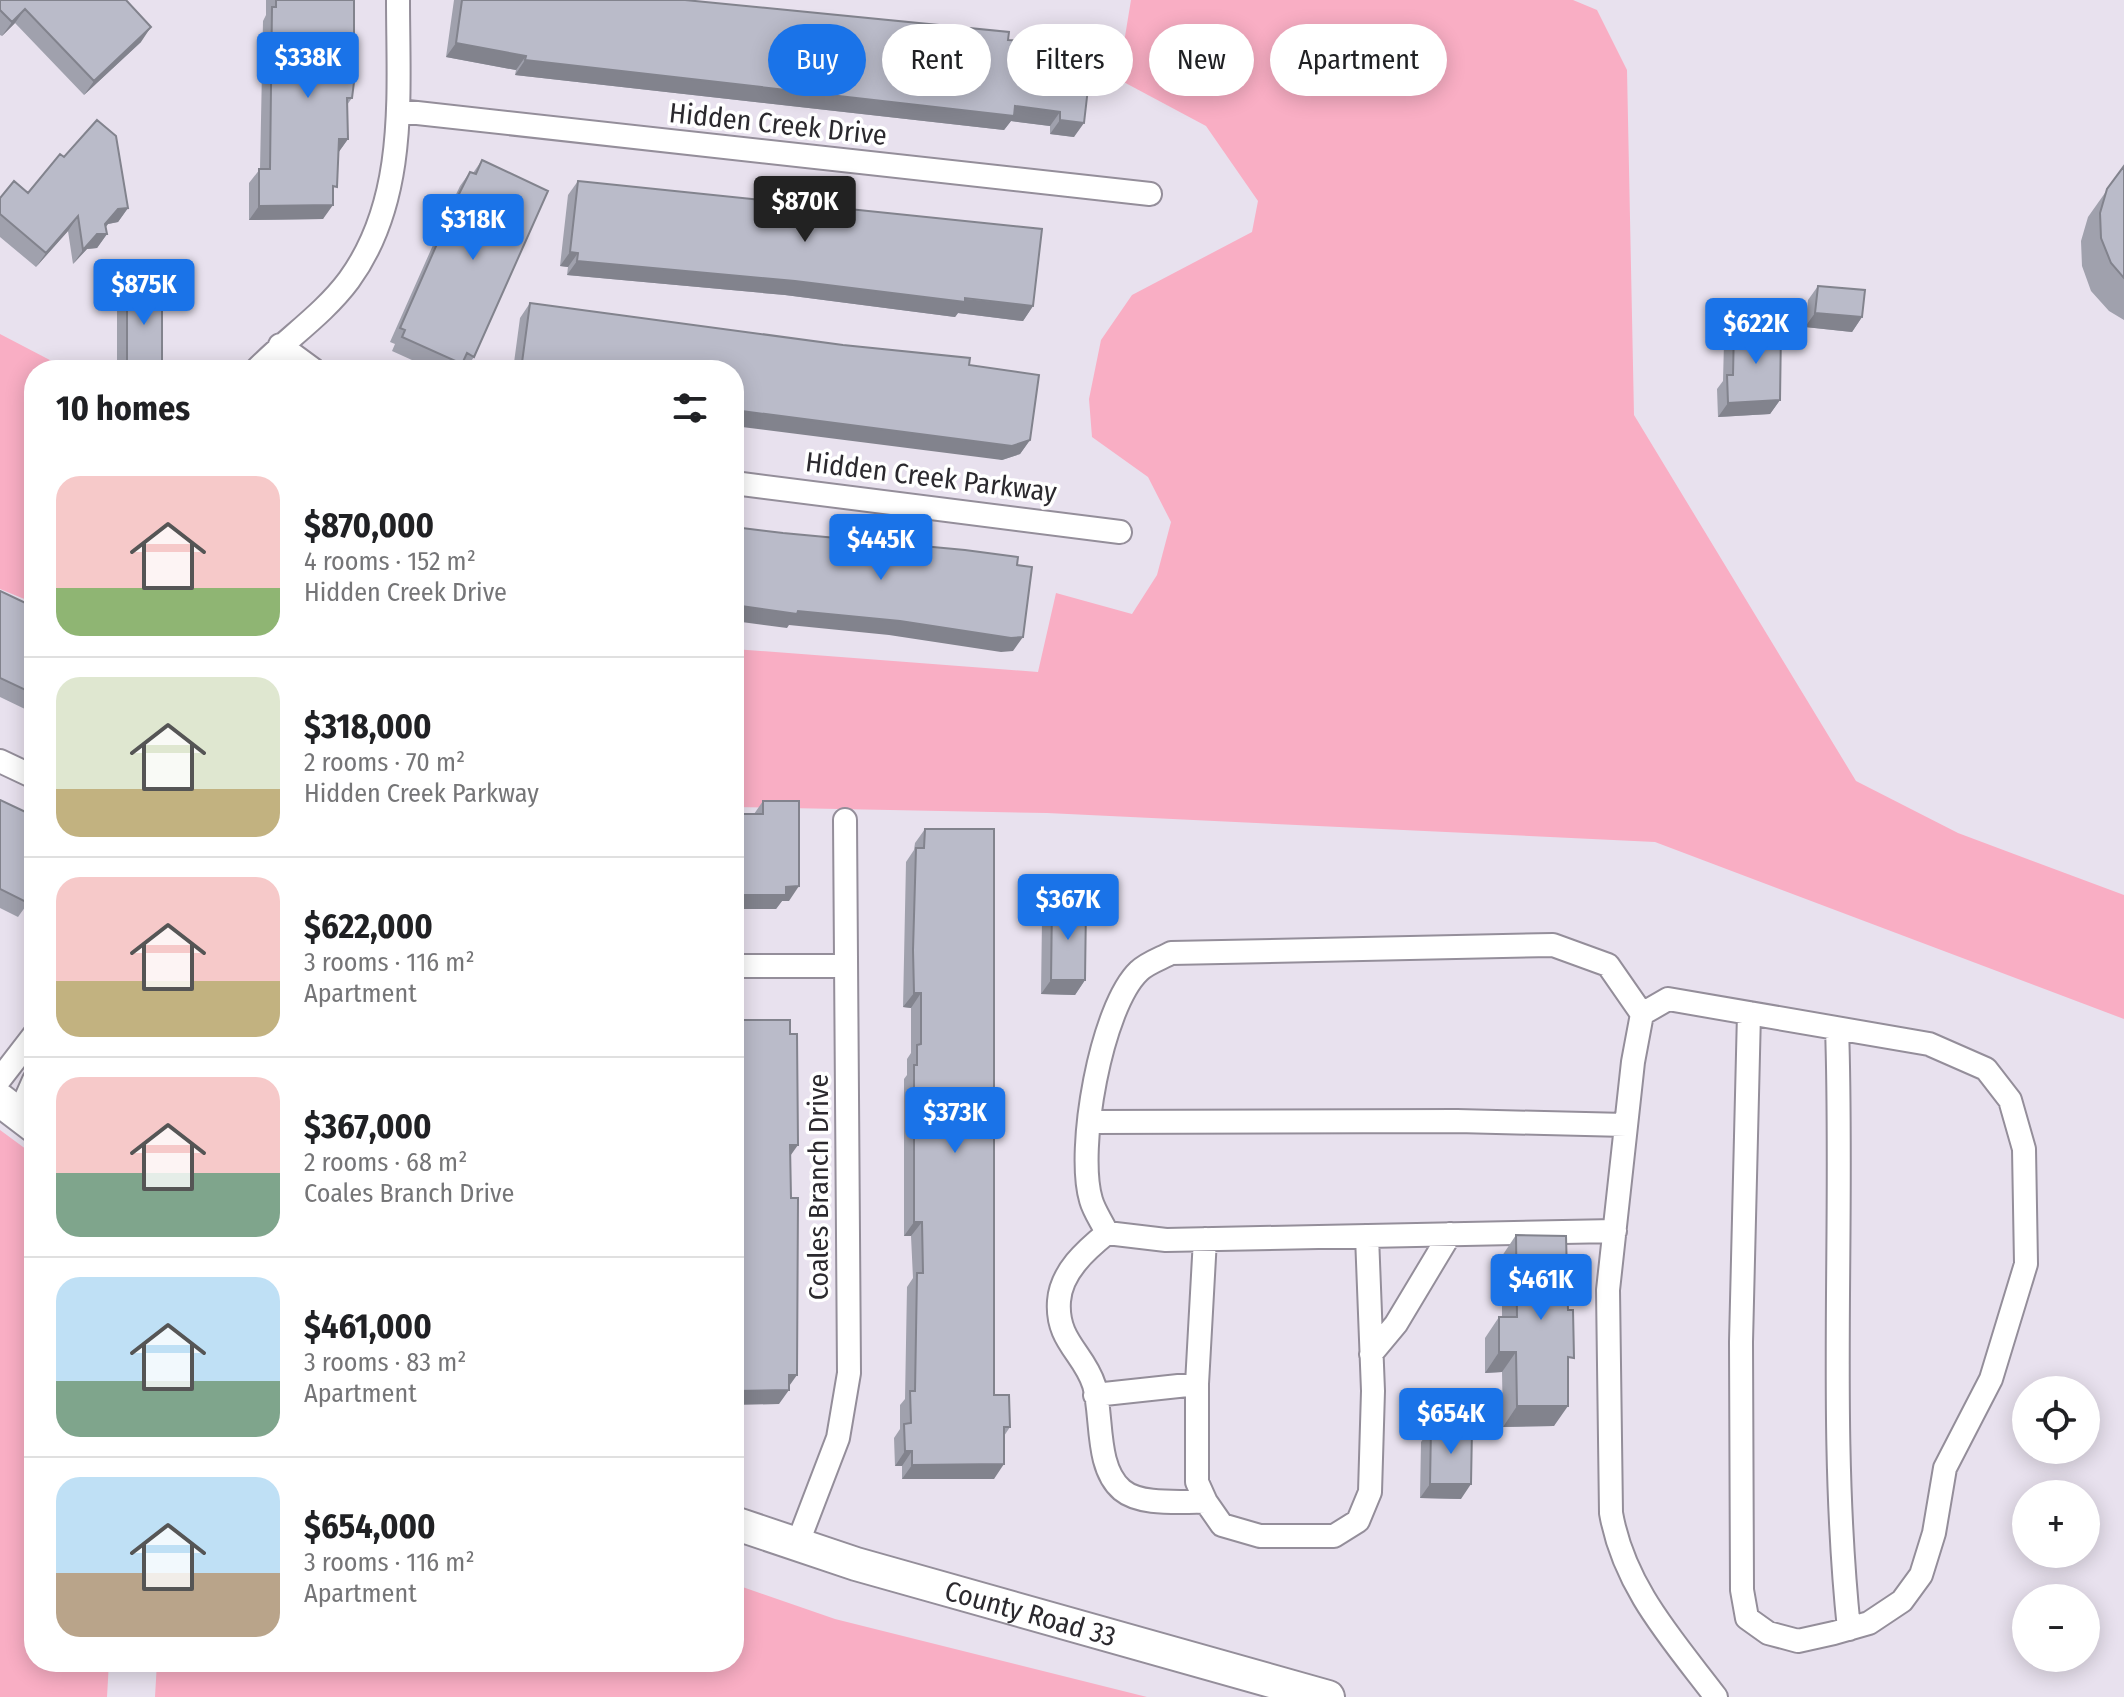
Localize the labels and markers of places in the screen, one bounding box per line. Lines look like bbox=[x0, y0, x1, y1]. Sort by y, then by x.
pin: $338K bbox=[252, 32, 364, 100]
pin: $870K bbox=[749, 176, 861, 244]
pin: $318K bbox=[417, 194, 529, 262]
pin: $875K bbox=[88, 259, 200, 327]
pin: $622K bbox=[1700, 298, 1812, 366]
pin: $445K bbox=[825, 514, 937, 582]
pin: $367K bbox=[1012, 874, 1124, 942]
pin: $373K bbox=[899, 1087, 1011, 1155]
pin: $461K bbox=[1485, 1254, 1597, 1322]
pin: $654K bbox=[1395, 1388, 1507, 1456]

